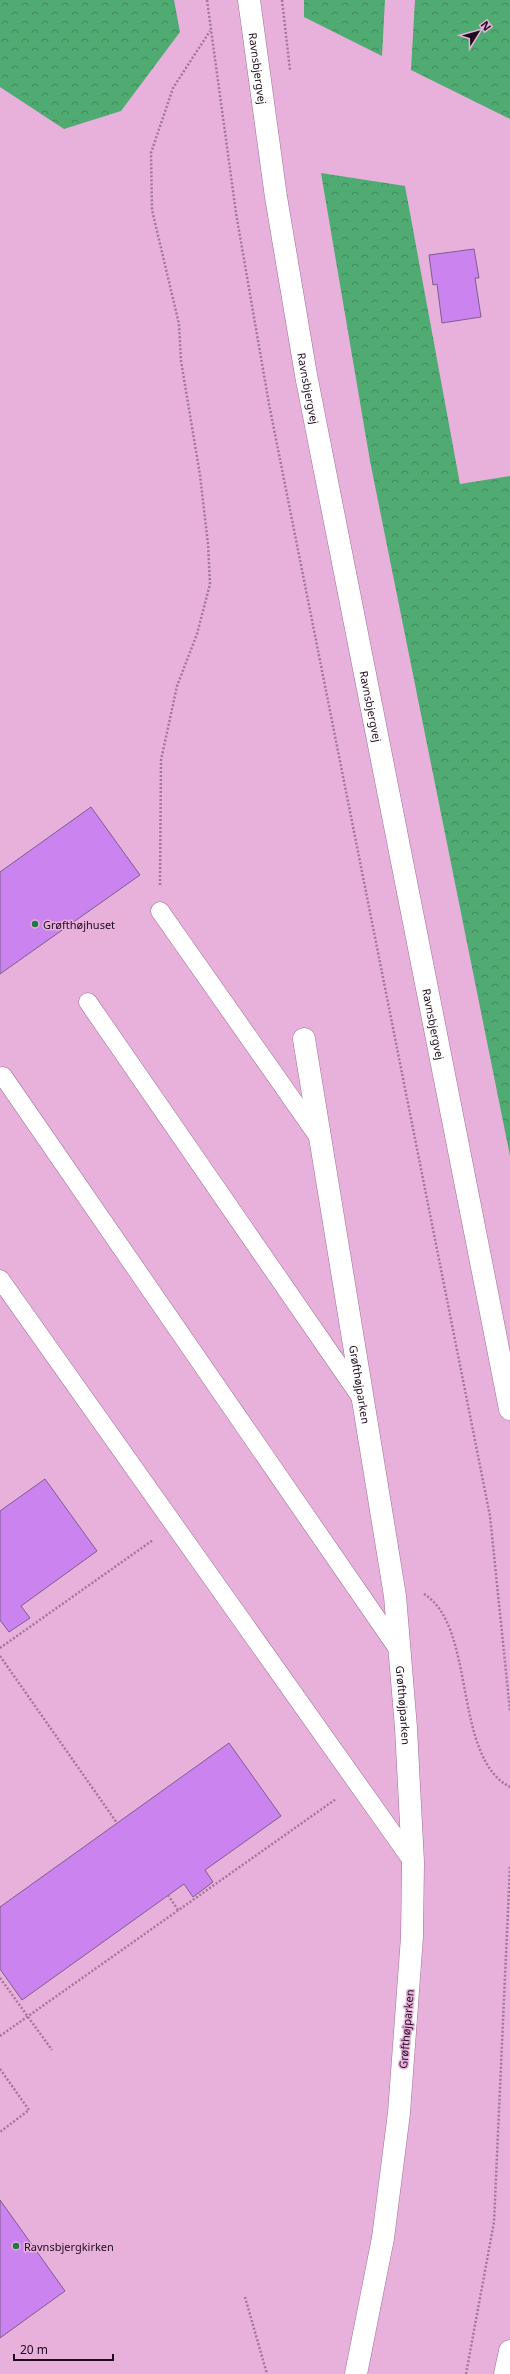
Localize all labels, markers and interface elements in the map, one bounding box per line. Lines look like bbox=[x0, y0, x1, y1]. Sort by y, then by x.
north arrow bbox=[458, 12, 498, 52]
text: N bbox=[478, 18, 495, 34]
street label: Ravnsbjergvej bbox=[246, 31, 271, 105]
street label: Ravnsbjergvej bbox=[295, 352, 323, 425]
street label: Ravnsbjergvej bbox=[357, 669, 386, 743]
place label: Grøfthøjhuset bbox=[43, 917, 115, 932]
marker: Grøfthøjhuset bbox=[30, 919, 40, 929]
street label: Ravnsbjergvej bbox=[420, 987, 448, 1061]
street label: Grøfthøjparken bbox=[347, 1344, 374, 1425]
street label: Grøfthøjparken bbox=[393, 1665, 414, 1745]
street label: Grøfthøjparken bbox=[395, 1989, 417, 2069]
place label: Ravnsbjergkirken bbox=[24, 2239, 114, 2254]
marker: Ravnsbjergkirken bbox=[11, 2241, 21, 2251]
scale bar bbox=[14, 2336, 113, 2362]
text: 20 m bbox=[20, 2341, 48, 2358]

